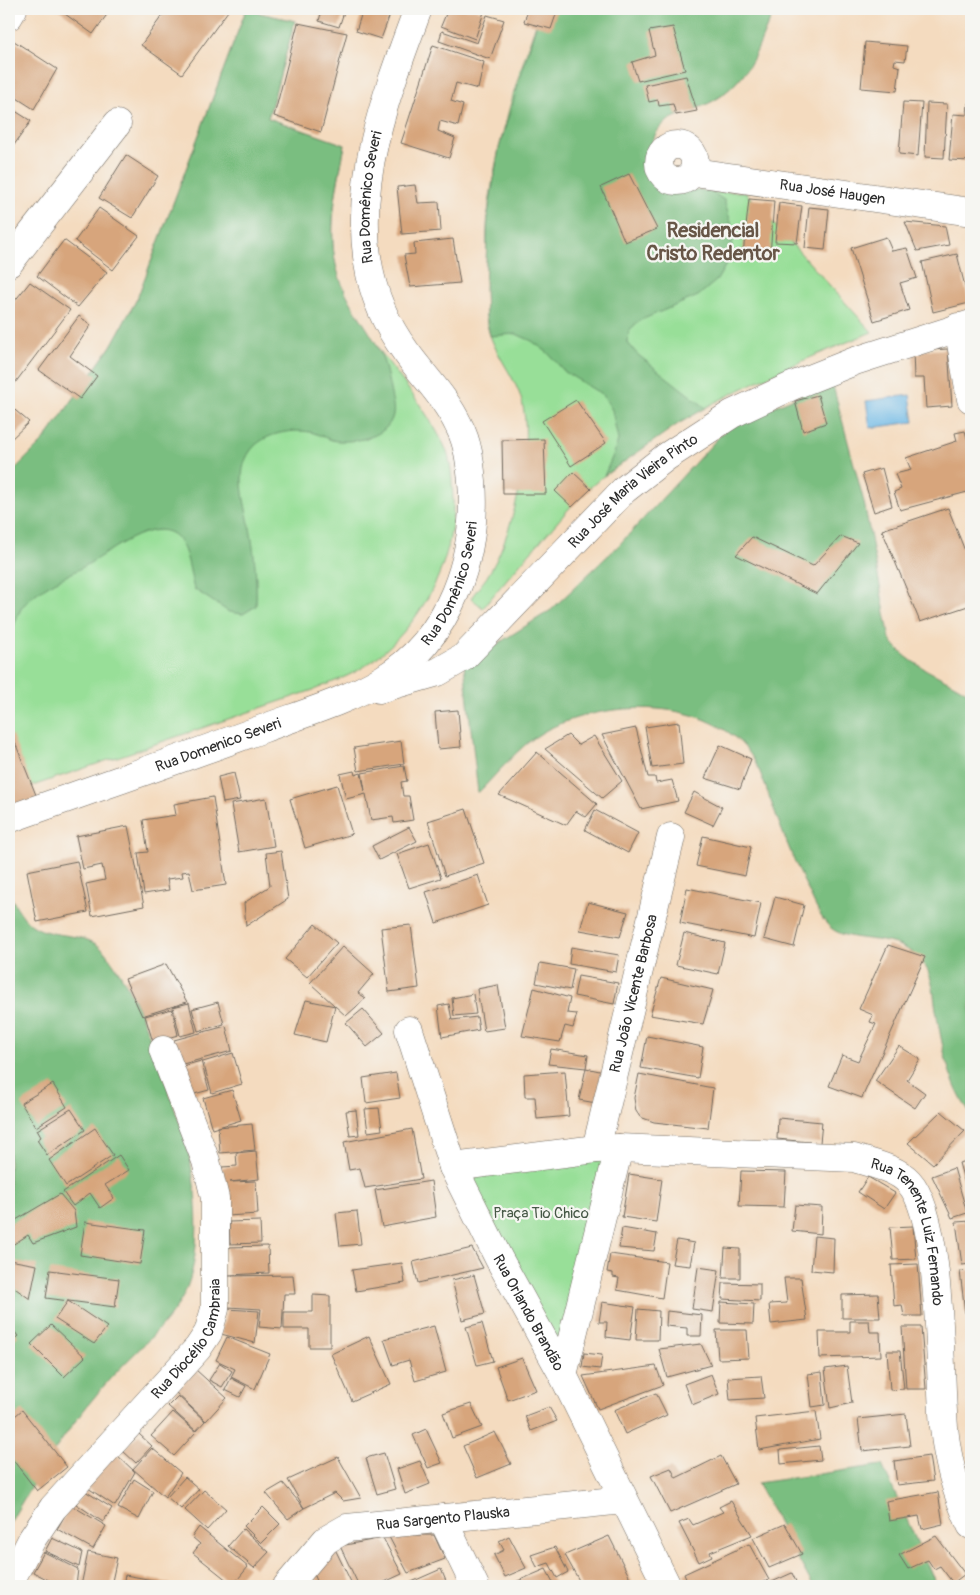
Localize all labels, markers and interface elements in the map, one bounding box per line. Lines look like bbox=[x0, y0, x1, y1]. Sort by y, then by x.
street label: Rua Domênico Severi bbox=[355, 129, 386, 265]
street label: Rua José Haugen bbox=[778, 175, 887, 209]
district label: Residencial Cristo Redentor bbox=[646, 218, 780, 266]
street label: Rua José Maria Vieira Pinto bbox=[564, 429, 701, 552]
street label: Rua Domênico Severi bbox=[417, 520, 481, 650]
street label: Rua Domenico Severi bbox=[153, 713, 284, 776]
street label: Rua João Vicente Barbosa bbox=[605, 912, 662, 1075]
street label: Rua Tenente Luiz Fernando bbox=[868, 1154, 947, 1306]
park label: Praça Tio Chico bbox=[493, 1204, 589, 1223]
street label: Rua Orlando Brandão bbox=[489, 1251, 568, 1374]
street label: Rua Diocélio Cambraia bbox=[147, 1279, 225, 1403]
street label: Rua Sargento Plauska bbox=[375, 1502, 511, 1534]

